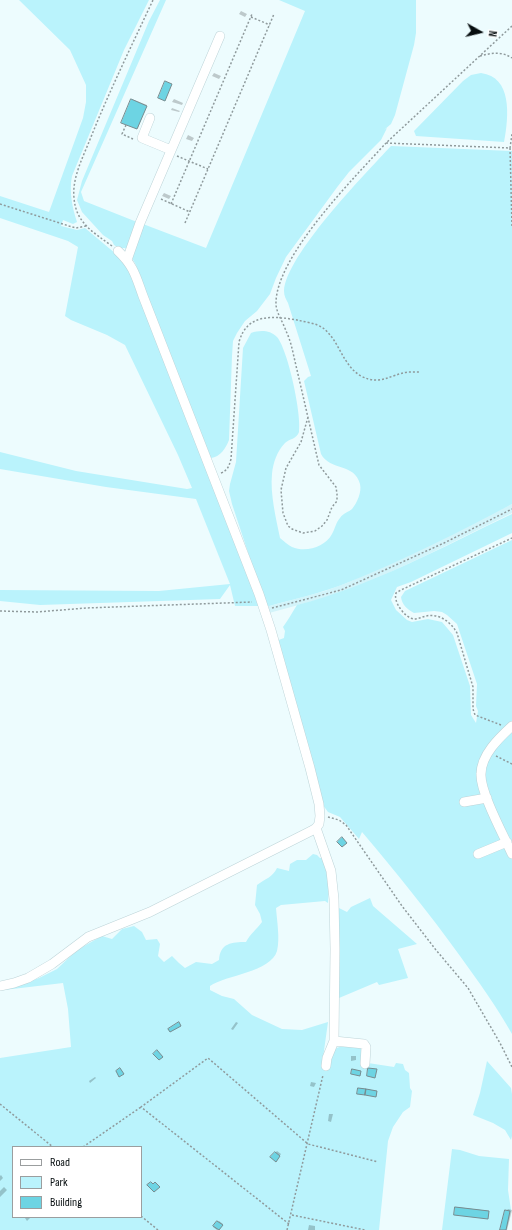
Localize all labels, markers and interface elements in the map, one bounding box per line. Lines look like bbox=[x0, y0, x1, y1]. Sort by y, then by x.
north arrow bbox=[460, 12, 500, 52]
text: N bbox=[486, 30, 499, 38]
legend bbox=[12, 1146, 142, 1218]
text: Road bbox=[50, 1155, 70, 1170]
text: Park bbox=[50, 1175, 68, 1190]
text: Building bbox=[50, 1195, 82, 1210]

